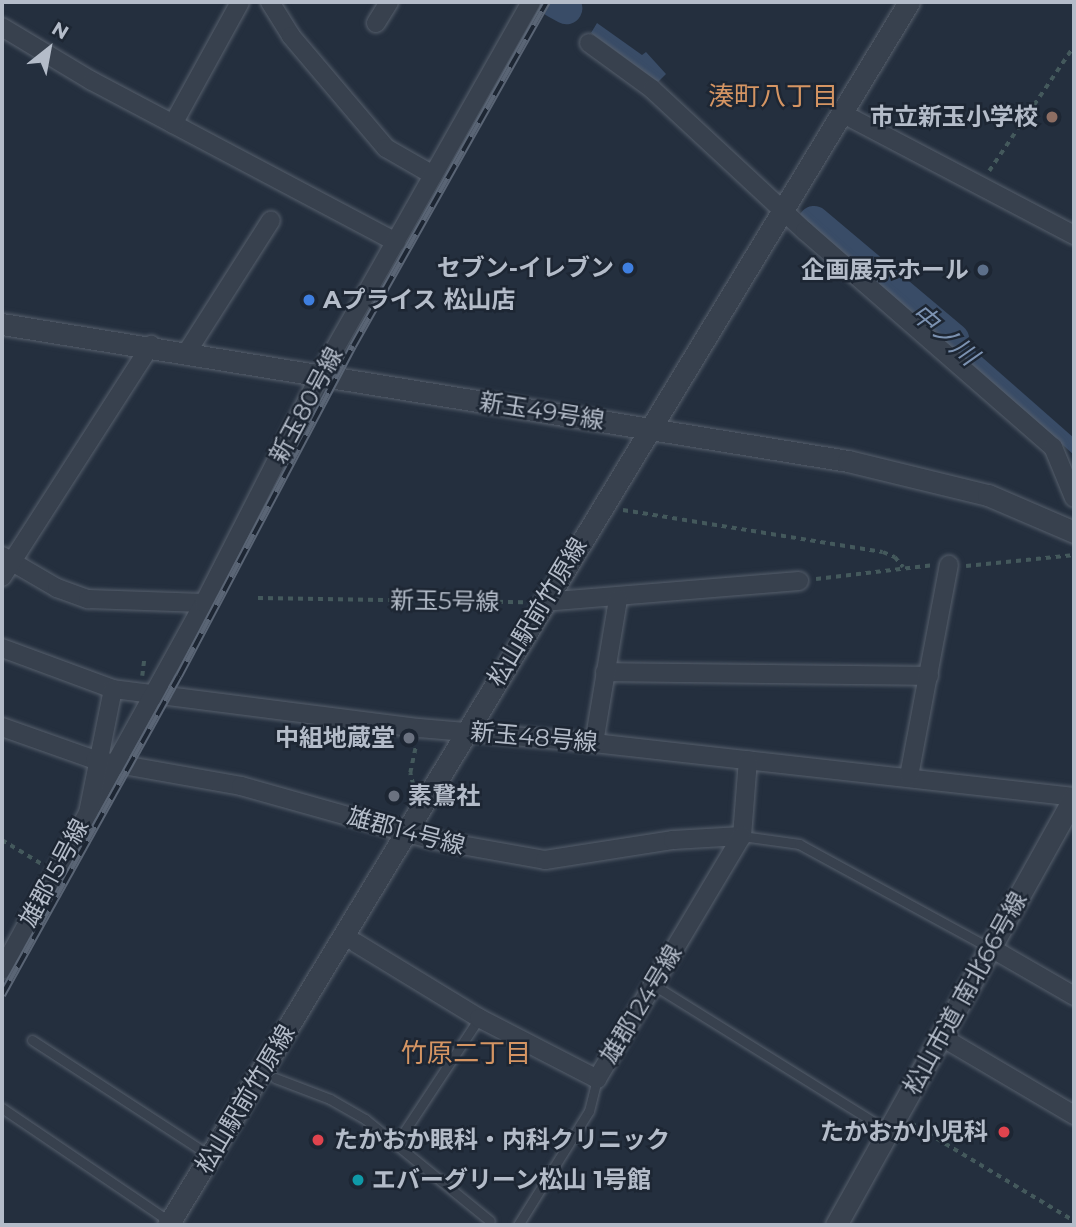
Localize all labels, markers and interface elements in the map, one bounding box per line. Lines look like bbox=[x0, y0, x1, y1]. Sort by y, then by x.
north arrow bbox=[14, 14, 84, 84]
text: N bbox=[48, 17, 73, 44]
district label: 湊町八丁目 bbox=[708, 81, 838, 113]
place label: 市立新玉小学校 bbox=[870, 103, 1038, 131]
marker: 市立新玉小学校 bbox=[1044, 109, 1060, 125]
place label: セブン-イレブン bbox=[437, 254, 614, 282]
place label: 企画展示ホール bbox=[801, 256, 969, 284]
marker: セブン-イレブン bbox=[620, 260, 636, 276]
marker: 企画展示ホール bbox=[975, 262, 991, 278]
place label: Aプライス 松山店 bbox=[323, 286, 516, 314]
marker: Aプライス 松山店 bbox=[301, 292, 317, 308]
water label: 中ノ川 bbox=[904, 298, 984, 372]
street label: 新玉80号線 bbox=[263, 342, 349, 468]
street label: 新玉49号線 bbox=[477, 387, 607, 435]
street label: 松山駅前竹原線 bbox=[481, 533, 593, 691]
street label: 新玉5号線 bbox=[390, 586, 500, 616]
street label: 新玉48号線 bbox=[469, 717, 599, 757]
place label: 中組地蔵堂 bbox=[275, 724, 395, 752]
marker: 中組地蔵堂 bbox=[401, 730, 417, 746]
place label: 素鵞社 bbox=[408, 782, 480, 810]
marker: 素鵞社 bbox=[386, 788, 402, 804]
street label: 雄郡14号線 bbox=[344, 801, 468, 861]
street label: 雄郡15号線 bbox=[14, 814, 94, 932]
street label: 松山市道 南北66号線 bbox=[897, 887, 1033, 1099]
street label: 雄郡124号線 bbox=[594, 939, 688, 1069]
street label: 松山駅前竹原線 bbox=[189, 1020, 301, 1178]
district label: 竹原二丁目 bbox=[401, 1038, 531, 1070]
place label: たかおか小児科 bbox=[820, 1118, 988, 1146]
marker: たかおか小児科 bbox=[994, 1122, 1014, 1142]
place label: たかおか眼科・内科クリニック bbox=[334, 1126, 670, 1154]
marker: たかおか眼科・内科クリニック bbox=[308, 1130, 328, 1150]
place label: エバーグリーン松山 1号館 bbox=[372, 1166, 652, 1194]
marker: エバーグリーン松山 1号館 bbox=[350, 1172, 366, 1188]

